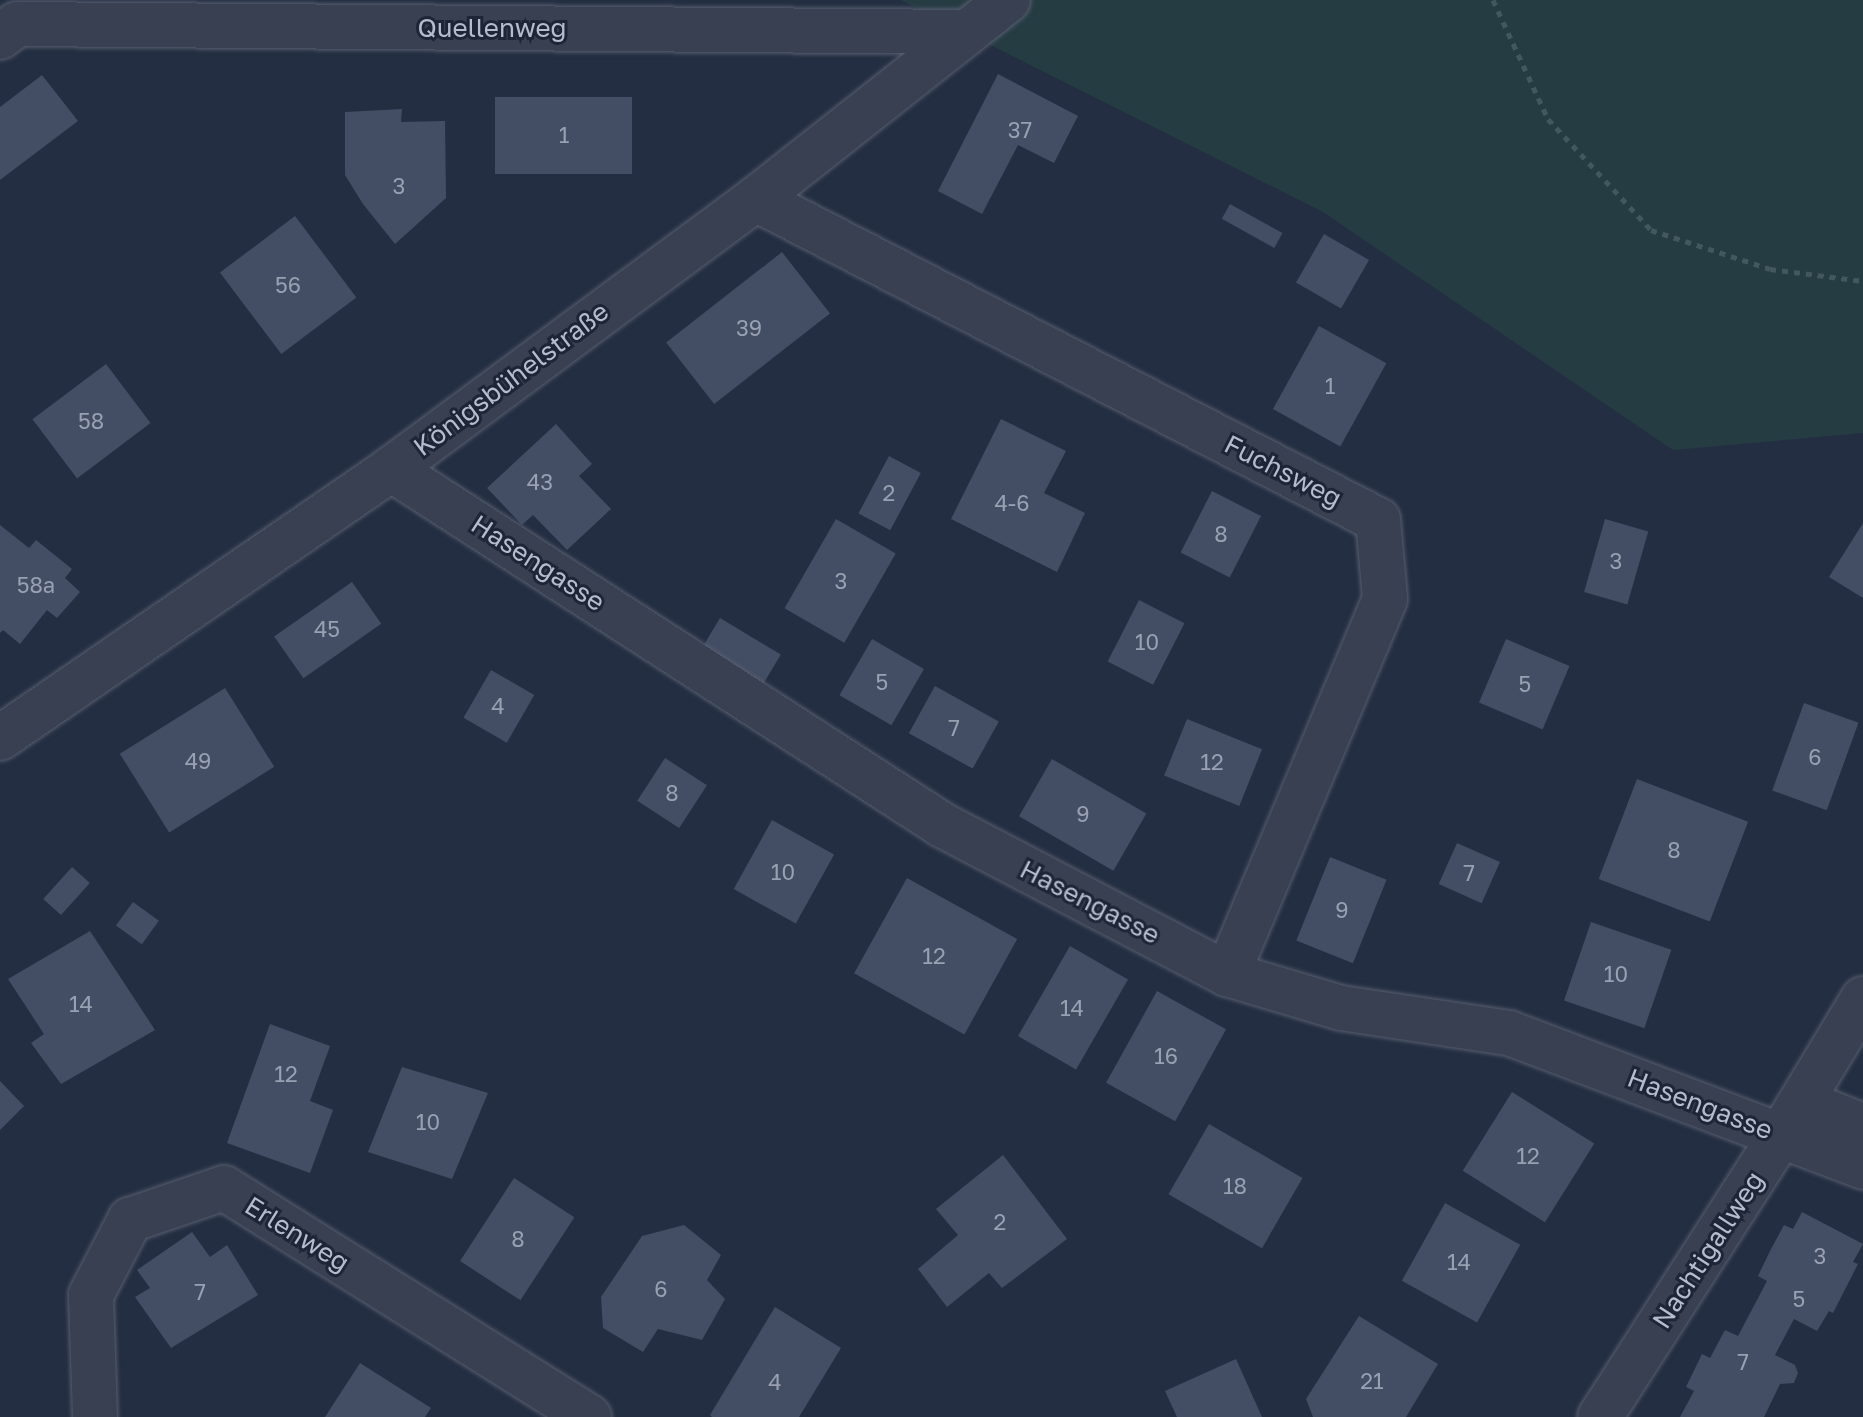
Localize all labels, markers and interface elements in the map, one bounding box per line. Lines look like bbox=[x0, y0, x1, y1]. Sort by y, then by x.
street label: Quellenweg bbox=[417, 12, 567, 44]
house number: 37 bbox=[1008, 117, 1032, 143]
house number: 1 bbox=[559, 122, 569, 148]
house number: 3 bbox=[393, 173, 405, 199]
house number: 56 bbox=[275, 272, 301, 298]
street label: Königsbühelstraße bbox=[407, 296, 615, 462]
house number: 39 bbox=[736, 315, 762, 341]
house number: 1 bbox=[1325, 373, 1335, 399]
house number: 58 bbox=[78, 408, 104, 434]
street label: Fuchsweg bbox=[1219, 428, 1347, 514]
house number: 43 bbox=[527, 469, 553, 495]
house number: 2 bbox=[883, 480, 895, 506]
house number: 4-6 bbox=[994, 490, 1030, 516]
street label: Hasengasse bbox=[466, 508, 610, 618]
house number: 8 bbox=[1214, 521, 1228, 547]
house number: 3 bbox=[1610, 548, 1622, 574]
house number: 3 bbox=[835, 568, 847, 594]
house number: 58a bbox=[17, 572, 55, 598]
house number: 45 bbox=[314, 616, 340, 642]
house number: 10 bbox=[1135, 629, 1159, 655]
house number: 5 bbox=[876, 669, 888, 695]
house number: 5 bbox=[1519, 671, 1531, 697]
house number: 4 bbox=[491, 693, 505, 719]
house number: 7 bbox=[948, 715, 960, 741]
house number: 6 bbox=[1808, 744, 1822, 770]
house number: 49 bbox=[185, 748, 211, 774]
house number: 12 bbox=[1200, 749, 1224, 775]
house number: 8 bbox=[665, 780, 679, 806]
house number: 9 bbox=[1076, 801, 1090, 827]
house number: 8 bbox=[1667, 837, 1681, 863]
street label: Hasengasse bbox=[1015, 853, 1165, 951]
house number: 10 bbox=[771, 859, 795, 885]
house number: 7 bbox=[1463, 860, 1475, 886]
house number: 9 bbox=[1335, 897, 1349, 923]
house number: 12 bbox=[922, 943, 946, 969]
house number: 10 bbox=[1604, 961, 1628, 987]
house number: 14 bbox=[69, 991, 93, 1017]
house number: 14 bbox=[1060, 995, 1084, 1021]
house number: 16 bbox=[1154, 1043, 1178, 1069]
house number: 12 bbox=[274, 1061, 298, 1087]
street label: Hasengasse bbox=[1623, 1062, 1777, 1146]
house number: 10 bbox=[416, 1109, 440, 1135]
house number: 12 bbox=[1516, 1143, 1540, 1169]
street label: Nachtigallweg bbox=[1646, 1166, 1770, 1334]
house number: 18 bbox=[1223, 1173, 1247, 1199]
street label: Erlenweg bbox=[239, 1190, 355, 1278]
house number: 2 bbox=[994, 1209, 1006, 1235]
house number: 8 bbox=[511, 1226, 525, 1252]
house number: 3 bbox=[1814, 1243, 1826, 1269]
house number: 14 bbox=[1447, 1249, 1471, 1275]
house number: 6 bbox=[654, 1276, 668, 1302]
house number: 7 bbox=[194, 1279, 206, 1305]
house number: 5 bbox=[1793, 1286, 1805, 1312]
house number: 7 bbox=[1737, 1349, 1749, 1375]
house number: 21 bbox=[1360, 1368, 1384, 1394]
house number: 4 bbox=[768, 1369, 782, 1395]

